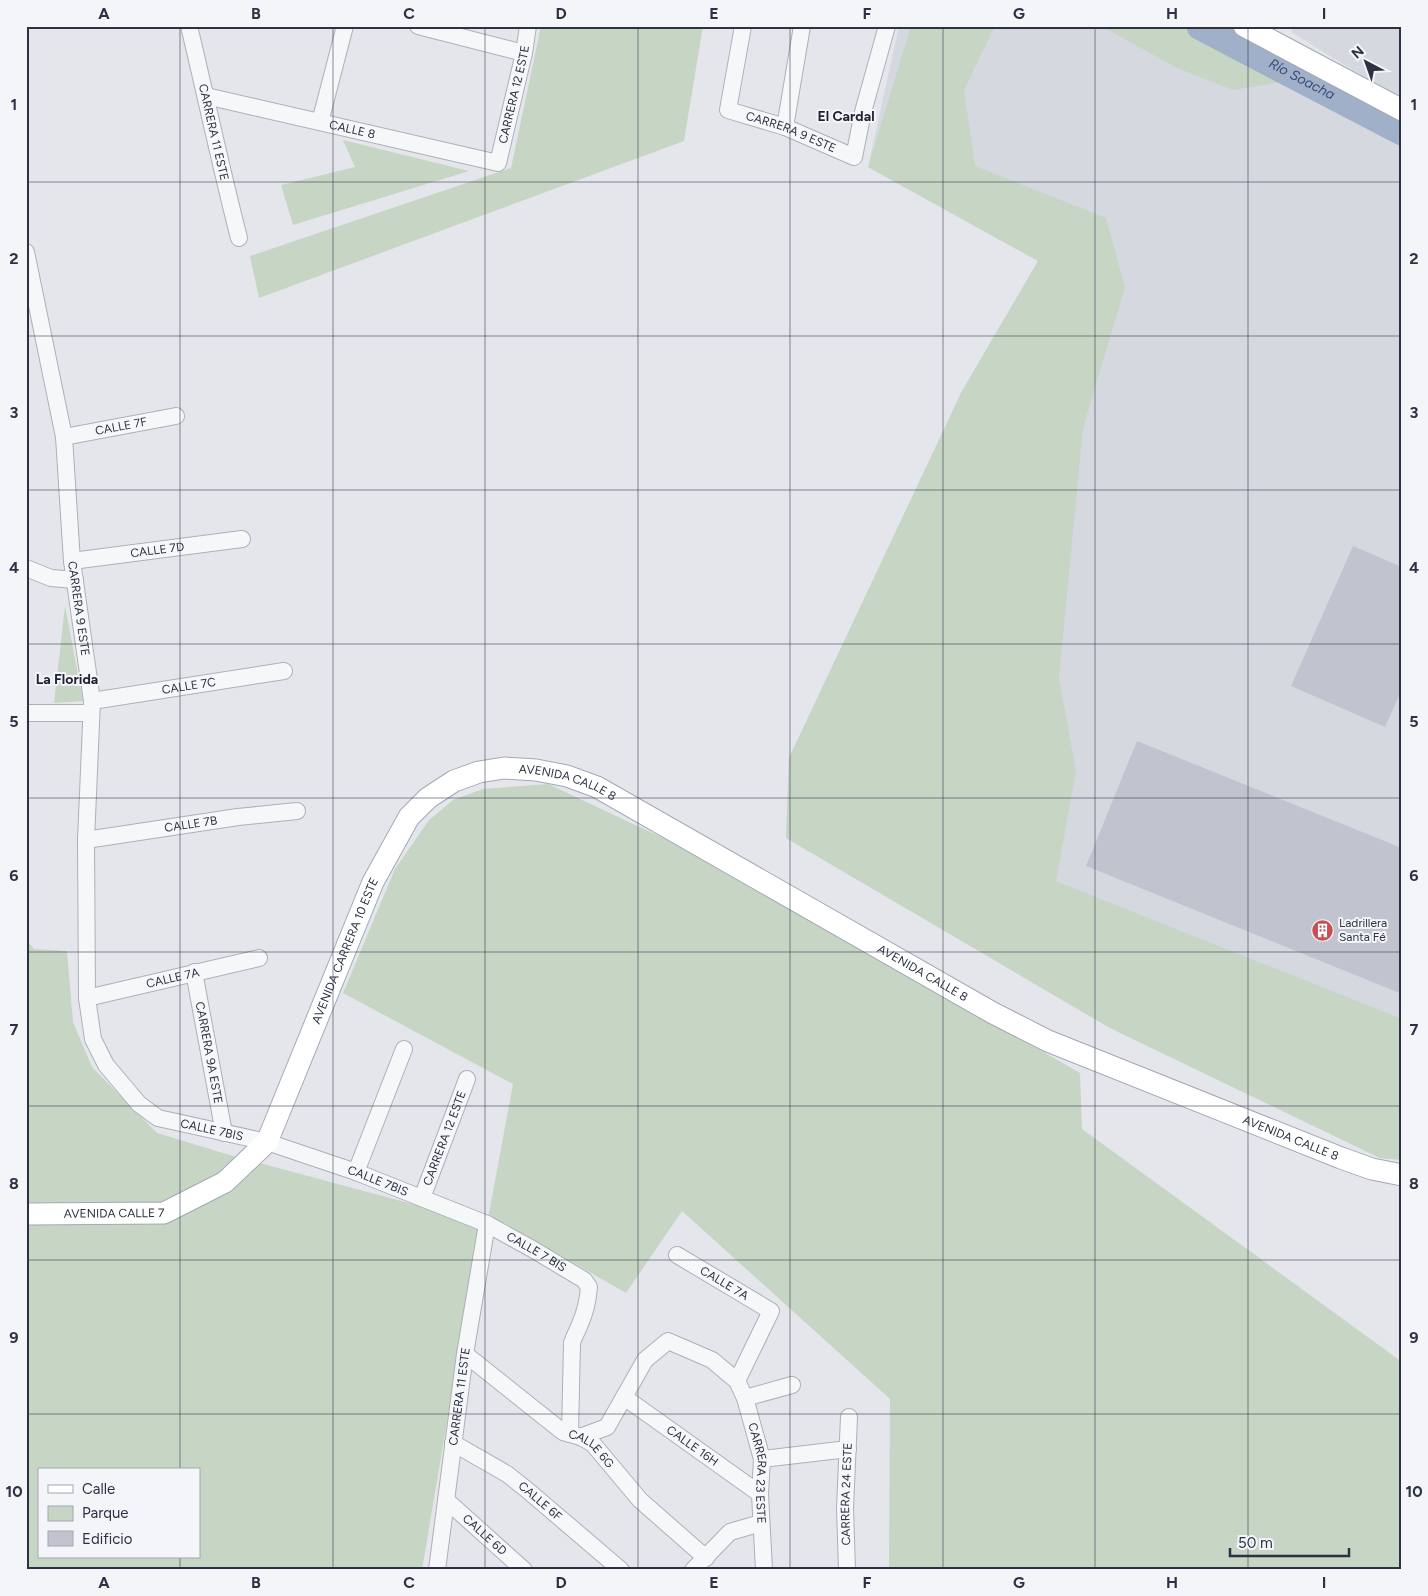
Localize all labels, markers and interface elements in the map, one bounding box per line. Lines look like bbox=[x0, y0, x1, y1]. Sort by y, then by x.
text: A bbox=[98, 4, 110, 23]
text: B bbox=[251, 4, 261, 23]
text: C bbox=[403, 4, 415, 23]
text: D bbox=[555, 4, 567, 23]
text: E bbox=[709, 4, 719, 23]
text: F bbox=[863, 4, 872, 23]
text: G bbox=[1013, 4, 1025, 23]
text: H bbox=[1166, 4, 1178, 23]
text: I bbox=[1322, 4, 1326, 23]
north arrow bbox=[1340, 38, 1390, 88]
text: N bbox=[1348, 43, 1367, 63]
street label: CARRERA 12 ESTE bbox=[496, 44, 532, 145]
water label: Río Soacha bbox=[1266, 55, 1338, 103]
street label: CARRERA 11 ESTE bbox=[196, 83, 232, 182]
text: 1 bbox=[11, 95, 17, 114]
text: 1 bbox=[1411, 95, 1417, 114]
district label: El Cardal bbox=[817, 108, 875, 125]
street label: CARRERA 9 ESTE bbox=[744, 109, 838, 155]
street label: CALLE 8 bbox=[328, 117, 377, 142]
text: 2 bbox=[9, 249, 19, 268]
text: 2 bbox=[1409, 249, 1419, 268]
text: 3 bbox=[10, 403, 19, 422]
text: 3 bbox=[1410, 403, 1419, 422]
street label: CALLE 7F bbox=[94, 415, 148, 438]
street label: CALLE 7D bbox=[130, 540, 185, 560]
text: 4 bbox=[9, 558, 19, 577]
text: 4 bbox=[1409, 558, 1419, 577]
street label: CARRERA 9 ESTE bbox=[65, 560, 92, 657]
district label: La Florida bbox=[36, 671, 98, 688]
street label: CALLE 7C bbox=[161, 675, 217, 697]
text: 5 bbox=[9, 712, 19, 731]
text: 5 bbox=[1409, 712, 1419, 731]
street label: AVENIDA CALLE 8 bbox=[518, 762, 619, 803]
street label: CALLE 7B bbox=[163, 813, 218, 835]
text: 6 bbox=[9, 866, 19, 885]
text: 6 bbox=[1409, 866, 1419, 885]
street label: AVENIDA CARRERA 10 ESTE bbox=[309, 875, 381, 1026]
place label: Ladrillera Santa Fé bbox=[1339, 916, 1387, 944]
building icon: Ladrillera Santa Fé bbox=[1311, 918, 1335, 942]
street label: AVENIDA CALLE 8 bbox=[875, 942, 970, 1004]
street label: CALLE 7A bbox=[145, 965, 201, 991]
street label: CARRERA 9A ESTE bbox=[193, 1000, 225, 1105]
text: 7 bbox=[10, 1020, 19, 1039]
text: 7 bbox=[1410, 1020, 1419, 1039]
street label: CARRERA 12 ESTE bbox=[420, 1089, 469, 1188]
street label: AVENIDA CALLE 8 bbox=[1241, 1113, 1341, 1163]
street label: CALLE 7BIS bbox=[179, 1116, 244, 1144]
street label: CALLE 7BIS bbox=[346, 1163, 410, 1199]
text: 8 bbox=[9, 1174, 19, 1193]
text: 8 bbox=[1409, 1174, 1419, 1193]
street label: AVENIDA CALLE 7 bbox=[64, 1206, 165, 1221]
street label: CALLE 7 BIS bbox=[504, 1229, 569, 1275]
street label: CALLE 7A bbox=[697, 1263, 751, 1303]
text: 9 bbox=[9, 1328, 19, 1347]
text: 9 bbox=[1409, 1328, 1419, 1347]
street label: CARRERA 11 ESTE bbox=[446, 1346, 473, 1446]
street label: CARRERA 23 ESTE bbox=[745, 1421, 769, 1524]
street label: CALLE 16H bbox=[664, 1423, 721, 1469]
street label: CALLE 6G bbox=[567, 1427, 617, 1471]
street label: CARRERA 24 ESTE bbox=[838, 1442, 855, 1546]
legend bbox=[38, 1468, 200, 1558]
street label: CALLE 6F bbox=[516, 1479, 565, 1524]
text: Calle bbox=[82, 1480, 115, 1498]
text: 10 bbox=[5, 1482, 23, 1501]
text: 10 bbox=[1405, 1482, 1423, 1501]
text: Parque bbox=[82, 1504, 129, 1522]
street label: CALLE 6D bbox=[460, 1511, 510, 1558]
scale bar bbox=[1230, 1526, 1349, 1558]
text: Edificio bbox=[82, 1530, 133, 1548]
text: 50 m bbox=[1238, 1534, 1273, 1552]
text: A bbox=[98, 1573, 110, 1592]
text: B bbox=[251, 1573, 261, 1592]
text: C bbox=[403, 1573, 415, 1592]
text: D bbox=[555, 1573, 567, 1592]
text: E bbox=[709, 1573, 719, 1592]
text: F bbox=[863, 1573, 872, 1592]
text: G bbox=[1013, 1573, 1025, 1592]
text: H bbox=[1166, 1573, 1178, 1592]
text: I bbox=[1322, 1573, 1326, 1592]

